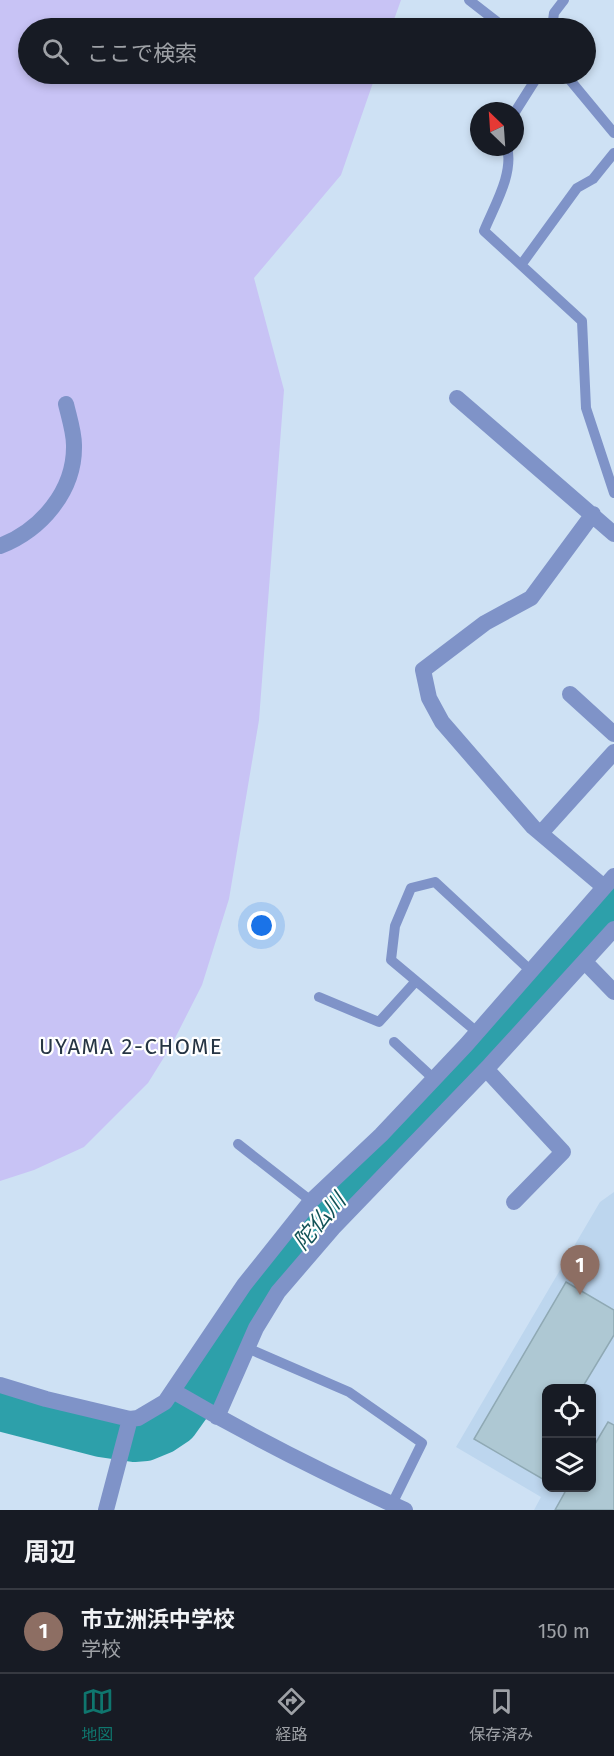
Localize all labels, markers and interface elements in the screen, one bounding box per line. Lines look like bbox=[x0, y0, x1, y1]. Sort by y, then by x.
search box bbox=[18, 18, 596, 84]
icon: search bbox=[39, 35, 72, 68]
text: ここで検索 bbox=[87, 40, 197, 67]
north arrow bbox=[470, 102, 524, 156]
your location bbox=[247, 911, 276, 940]
district label: UYAMA 2-CHOME bbox=[39, 1033, 223, 1060]
water label: 陀仏川 bbox=[288, 1186, 353, 1255]
pin: 1 bbox=[560, 1246, 600, 1295]
map controls bbox=[542, 1384, 596, 1492]
button: locate bbox=[542, 1384, 596, 1438]
button: layers bbox=[542, 1438, 596, 1492]
text: 周辺 bbox=[24, 1537, 76, 1568]
text: 市立洲浜中学校 bbox=[81, 1606, 235, 1633]
text: 1 bbox=[39, 1619, 48, 1643]
text: 150 m bbox=[538, 1619, 590, 1643]
text: 学校 bbox=[81, 1637, 121, 1661]
tab: 地図 bbox=[81, 1685, 114, 1745]
tab: 経路 bbox=[275, 1685, 308, 1745]
tab: 保存済み bbox=[469, 1685, 533, 1745]

